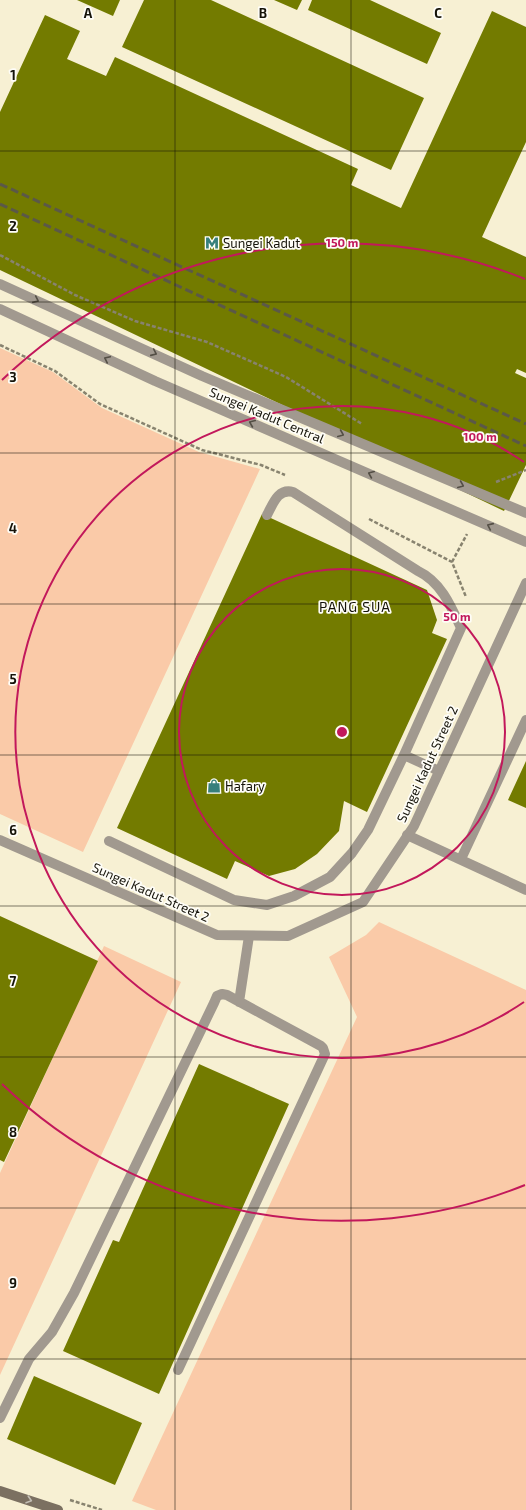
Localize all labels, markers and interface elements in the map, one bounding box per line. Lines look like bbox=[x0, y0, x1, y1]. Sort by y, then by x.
text: A bbox=[84, 5, 93, 21]
text: B bbox=[259, 5, 267, 21]
text: C bbox=[434, 5, 442, 21]
text: 1 bbox=[10, 67, 16, 83]
text: 2 bbox=[9, 218, 17, 234]
metro station icon: Sungei Kadut bbox=[204, 235, 220, 251]
place label: Sungei Kadut bbox=[223, 235, 300, 251]
text: 150 m bbox=[326, 235, 358, 249]
one-way arrow bbox=[31, 295, 39, 303]
one-way arrow bbox=[150, 349, 157, 357]
one-way arrow bbox=[104, 356, 111, 364]
text: 3 bbox=[9, 369, 17, 385]
street label: Sungei Kadut Central bbox=[207, 384, 327, 446]
one-way arrow bbox=[248, 419, 255, 427]
text: 100 m bbox=[463, 429, 497, 443]
one-way arrow bbox=[338, 430, 345, 438]
one-way arrow bbox=[368, 471, 376, 479]
one-way arrow bbox=[457, 480, 465, 488]
text: 4 bbox=[9, 520, 17, 536]
one-way arrow bbox=[487, 523, 495, 531]
district label: PANG SUA bbox=[319, 598, 391, 615]
text: 50 m bbox=[443, 609, 471, 623]
text: 5 bbox=[9, 671, 17, 687]
street label: Sungei Kadut Street 2 bbox=[393, 703, 461, 825]
centre of rings bbox=[335, 725, 349, 739]
shop icon: Hafary bbox=[206, 778, 222, 794]
place label: Hafary bbox=[225, 778, 265, 794]
text: 6 bbox=[9, 822, 17, 838]
street label: Sungei Kadut Street 2 bbox=[90, 859, 212, 925]
text: 7 bbox=[10, 973, 17, 989]
text: 8 bbox=[9, 1124, 17, 1140]
text: 9 bbox=[9, 1275, 17, 1291]
one-way arrow bbox=[26, 1496, 33, 1504]

